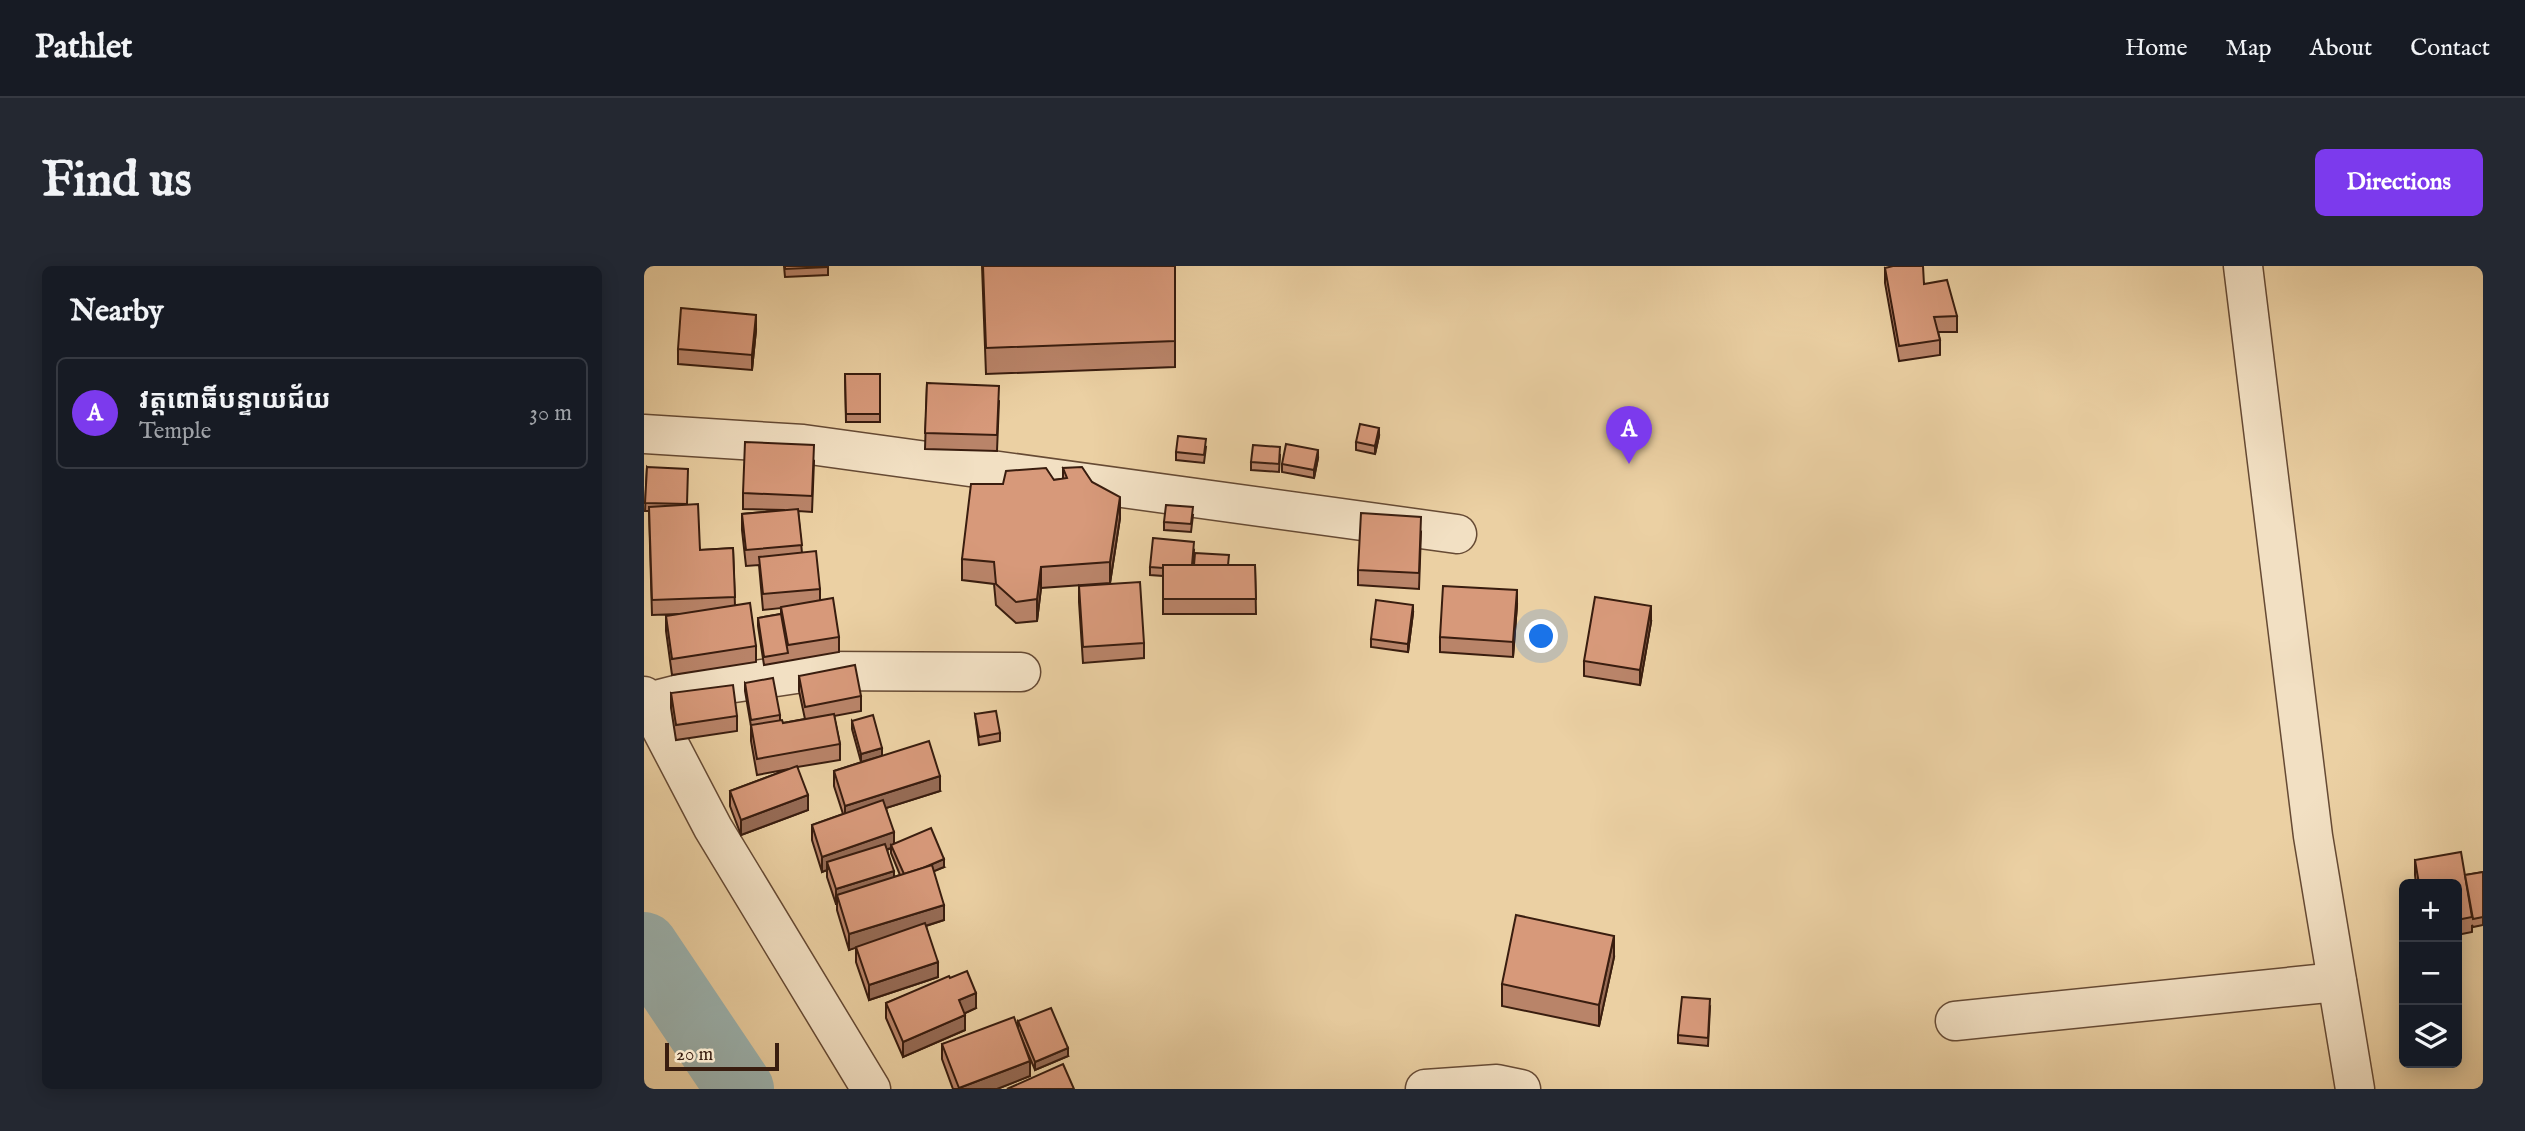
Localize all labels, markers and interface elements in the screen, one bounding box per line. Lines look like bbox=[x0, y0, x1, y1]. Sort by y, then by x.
text: Pathlet bbox=[35, 27, 132, 69]
text: Home bbox=[2125, 33, 2188, 64]
text: Map bbox=[2226, 33, 2272, 64]
text: About bbox=[2310, 33, 2372, 64]
text: Contact bbox=[2410, 33, 2490, 64]
button: Directions bbox=[2315, 149, 2483, 216]
text: Find us bbox=[42, 151, 192, 213]
text: Nearby bbox=[70, 293, 163, 331]
text: វត្តពោធិ៍បន្ទាយជ័យ bbox=[139, 384, 331, 417]
text: A bbox=[87, 399, 103, 428]
text: 30 m bbox=[529, 399, 572, 428]
pin: A bbox=[1606, 406, 1652, 464]
text: Temple bbox=[139, 417, 211, 446]
your location bbox=[1524, 619, 1558, 653]
map controls bbox=[2399, 879, 2462, 1068]
button: + bbox=[2399, 879, 2462, 942]
button: − bbox=[2399, 942, 2462, 1005]
button: layers bbox=[2399, 1005, 2462, 1068]
scale bar bbox=[665, 1040, 779, 1072]
text: 20 m bbox=[676, 1043, 713, 1067]

